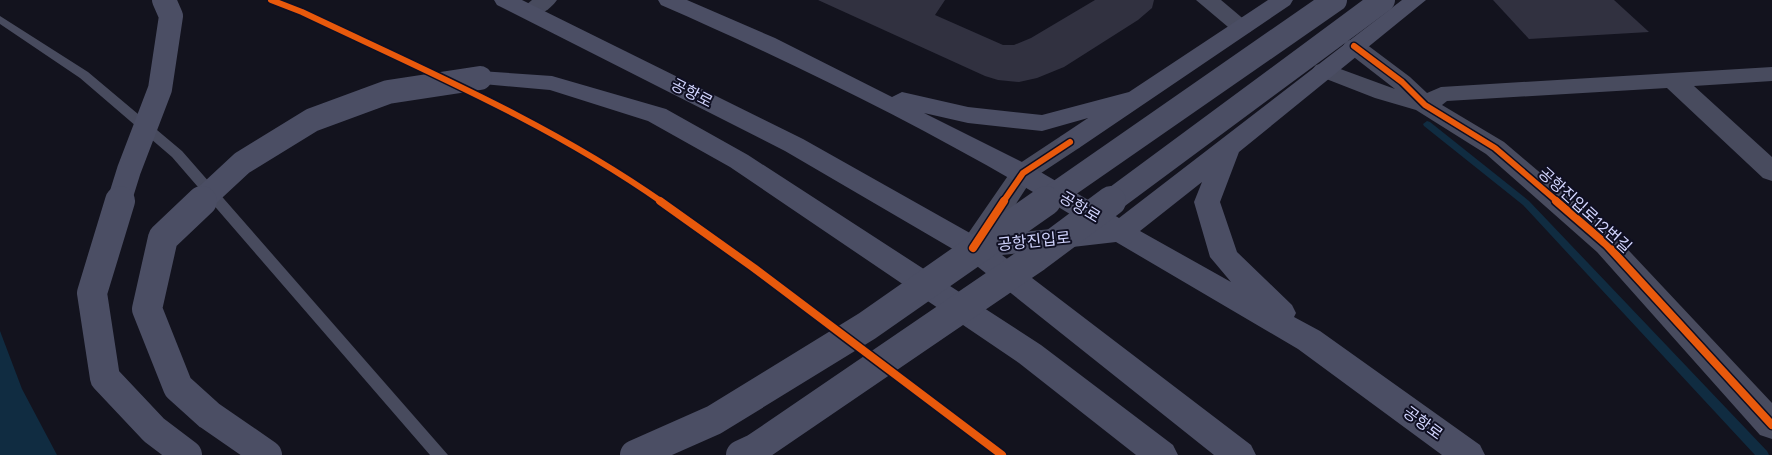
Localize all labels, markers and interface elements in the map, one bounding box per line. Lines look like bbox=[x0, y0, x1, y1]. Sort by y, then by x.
street label: 공항로 bbox=[668, 75, 716, 112]
street label: 공항진입로12번길 bbox=[1535, 163, 1635, 257]
street label: 공항로 bbox=[1056, 187, 1104, 227]
street label: 공항진입로 bbox=[996, 228, 1072, 254]
street label: 공항로 bbox=[1400, 402, 1447, 444]

